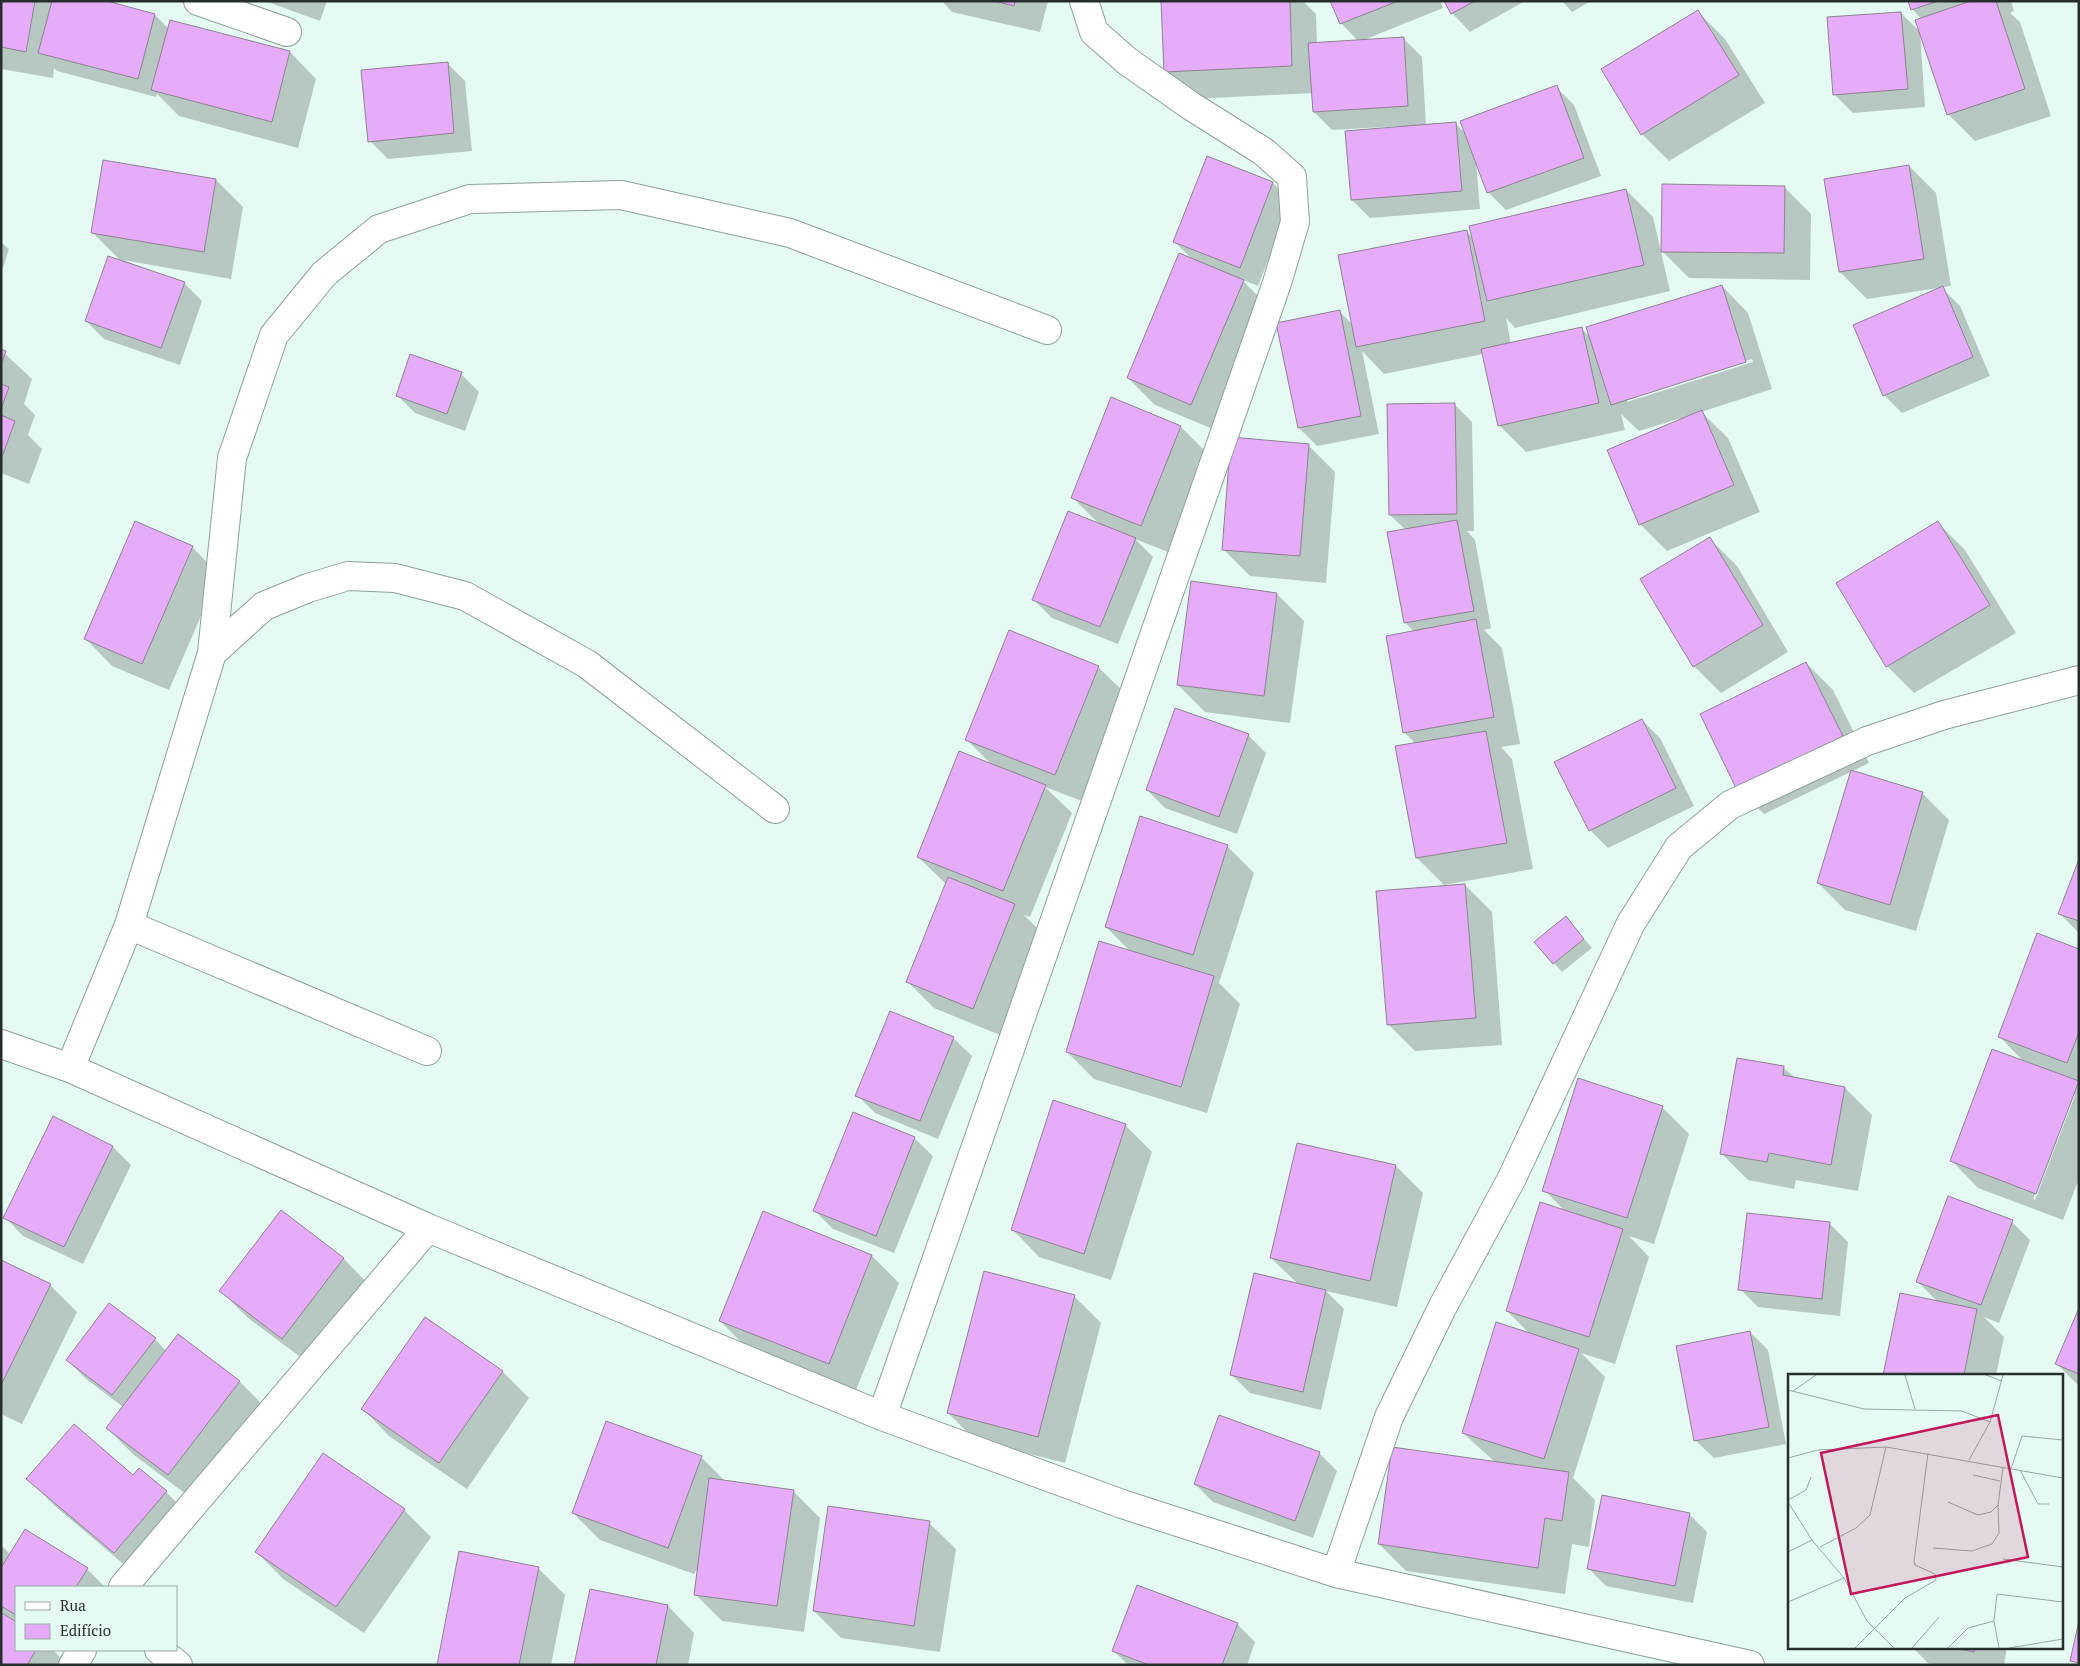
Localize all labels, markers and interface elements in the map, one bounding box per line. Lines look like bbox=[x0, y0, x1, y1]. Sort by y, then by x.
inset map bbox=[1788, 1374, 2062, 1648]
legend bbox=[15, 1586, 178, 1651]
text: Rua bbox=[60, 1595, 86, 1615]
text: Edifício bbox=[60, 1620, 111, 1640]

